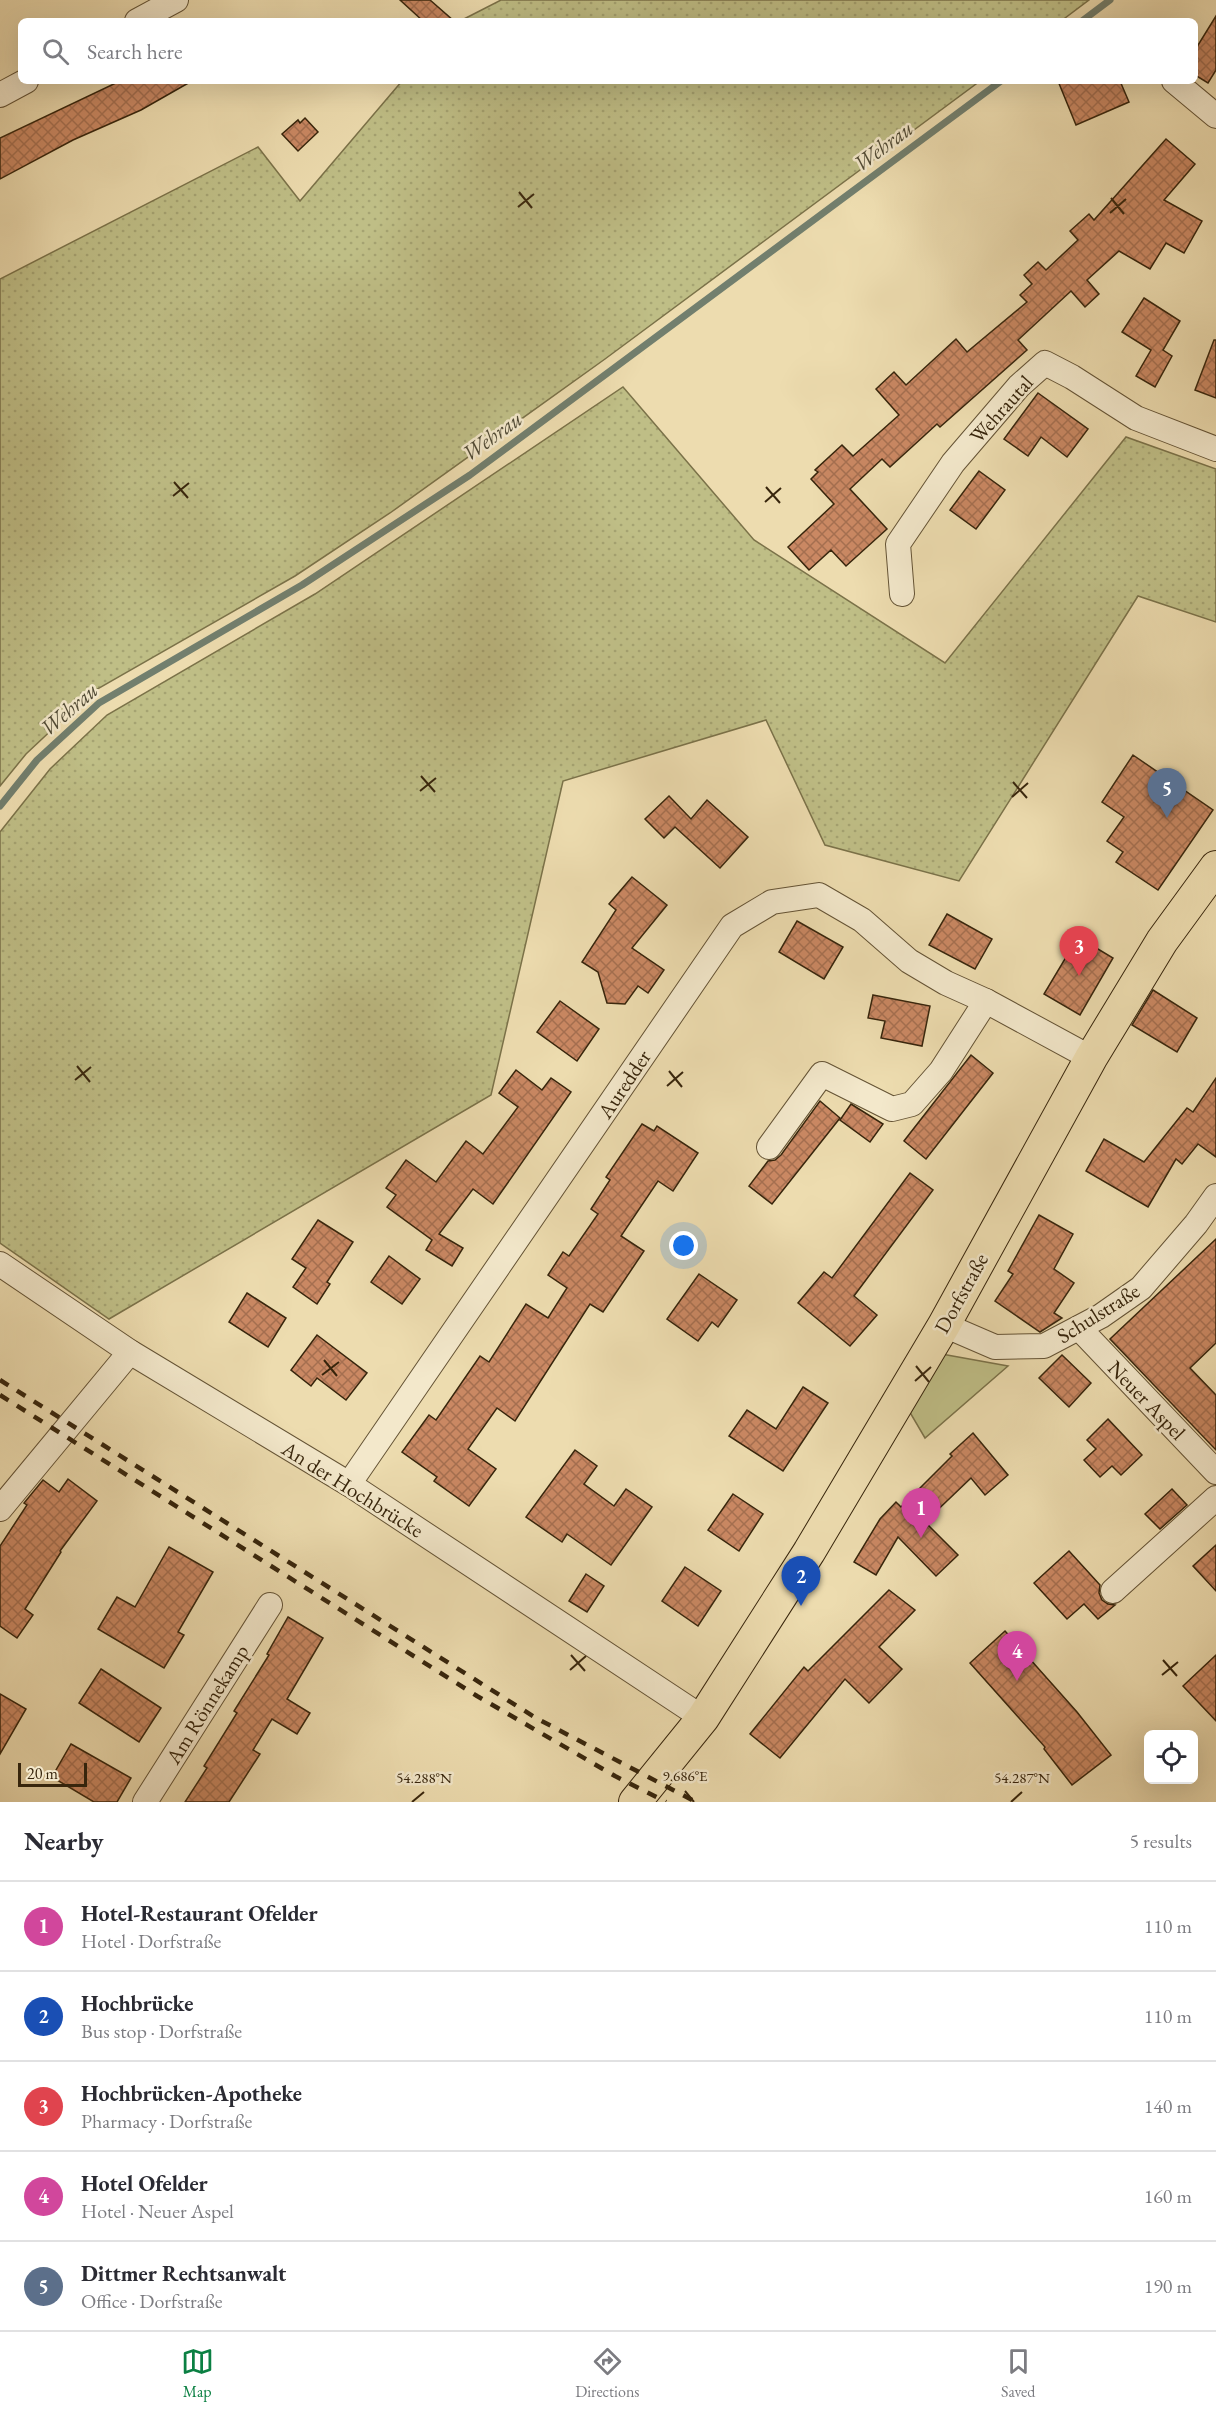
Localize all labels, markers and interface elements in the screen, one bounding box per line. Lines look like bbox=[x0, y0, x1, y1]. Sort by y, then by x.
search box bbox=[18, 18, 1198, 84]
icon: search bbox=[39, 35, 72, 68]
text: Search here bbox=[87, 37, 182, 66]
water label: Wehrau bbox=[847, 114, 919, 178]
street label: Wehrautal bbox=[963, 369, 1039, 449]
water label: Wehrau bbox=[456, 404, 528, 468]
water label: Wehrau bbox=[34, 676, 104, 742]
pin: 5 bbox=[1148, 768, 1186, 818]
pin: 3 bbox=[1060, 926, 1098, 976]
street label: Auredder bbox=[591, 1045, 657, 1124]
your location bbox=[669, 1231, 698, 1260]
street label: Dorfstraße bbox=[928, 1248, 994, 1338]
street label: Schulstraße bbox=[1052, 1277, 1144, 1349]
street label: Neuer Aspel bbox=[1102, 1354, 1192, 1446]
street label: An der Hochbrücke bbox=[276, 1434, 429, 1543]
pin: 1 bbox=[902, 1488, 940, 1538]
pin: 2 bbox=[782, 1556, 820, 1606]
pin: 4 bbox=[998, 1632, 1036, 1681]
street label: Am Rönnekamp bbox=[159, 1639, 255, 1770]
map controls bbox=[1144, 1730, 1198, 1784]
button: locate bbox=[1144, 1730, 1198, 1784]
scale bar bbox=[18, 1760, 87, 1788]
text: 20 m bbox=[27, 1763, 58, 1784]
text: 9.686°E bbox=[662, 1766, 708, 1785]
text: 54.288°N bbox=[396, 1768, 452, 1787]
text: 54.287°N bbox=[994, 1768, 1050, 1787]
text: Nearby bbox=[24, 1824, 104, 1858]
text: 5 results bbox=[1129, 1828, 1192, 1854]
text: Hotel-Restaurant Ofelder bbox=[81, 1899, 318, 1928]
text: 1 bbox=[38, 1913, 49, 1939]
text: 110 m bbox=[1144, 1913, 1192, 1939]
text: Hotel · Dorfstraße bbox=[81, 1928, 221, 1954]
text: Hochbrücke bbox=[81, 1989, 193, 2018]
text: 2 bbox=[38, 2003, 49, 2029]
text: 110 m bbox=[1144, 2003, 1192, 2029]
text: Bus stop · Dorfstraße bbox=[81, 2018, 242, 2044]
text: Hochbrücken-Apotheke bbox=[81, 2079, 302, 2108]
text: 3 bbox=[38, 2093, 49, 2119]
text: 140 m bbox=[1144, 2093, 1192, 2119]
text: Pharmacy · Dorfstraße bbox=[81, 2108, 252, 2134]
text: Hotel Ofelder bbox=[81, 2169, 208, 2198]
text: 4 bbox=[38, 2183, 49, 2209]
text: 160 m bbox=[1144, 2183, 1192, 2209]
text: Hotel · Neuer Aspel bbox=[81, 2198, 234, 2224]
text: Dittmer Rechtsanwalt bbox=[81, 2259, 286, 2288]
text: 5 bbox=[38, 2273, 49, 2299]
text: 190 m bbox=[1144, 2273, 1192, 2299]
text: Office · Dorfstraße bbox=[81, 2288, 223, 2314]
tab: Map bbox=[181, 2345, 214, 2402]
tab: Directions bbox=[575, 2345, 640, 2402]
tab: Saved bbox=[1001, 2345, 1035, 2402]

